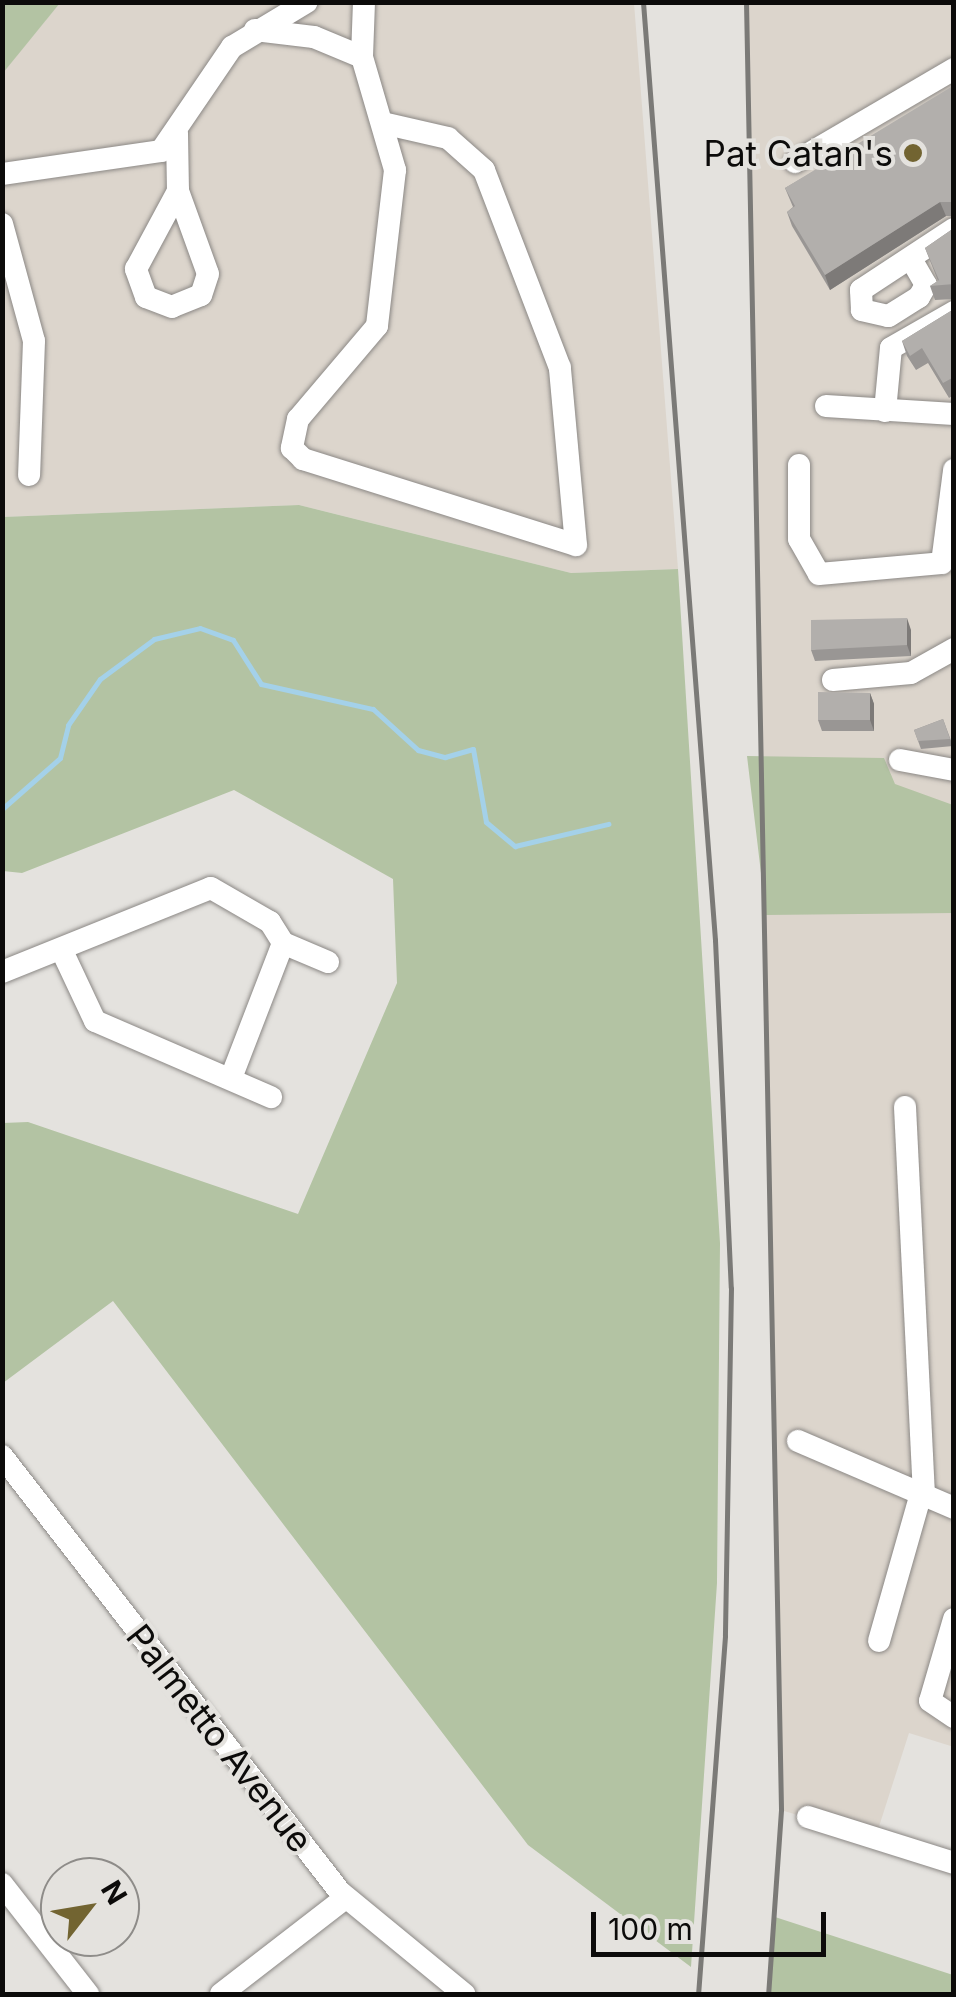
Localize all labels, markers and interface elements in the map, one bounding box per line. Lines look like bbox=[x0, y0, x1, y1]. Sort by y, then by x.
place label: Pat Catan's bbox=[704, 132, 893, 174]
marker: Pat Catan's bbox=[902, 142, 924, 164]
street label: Palmetto Avenue bbox=[118, 1616, 322, 1860]
north arrow bbox=[40, 1857, 140, 1957]
text: N bbox=[94, 1875, 134, 1910]
scale bar bbox=[596, 1892, 831, 1954]
text: 100 m bbox=[608, 1911, 693, 1947]

